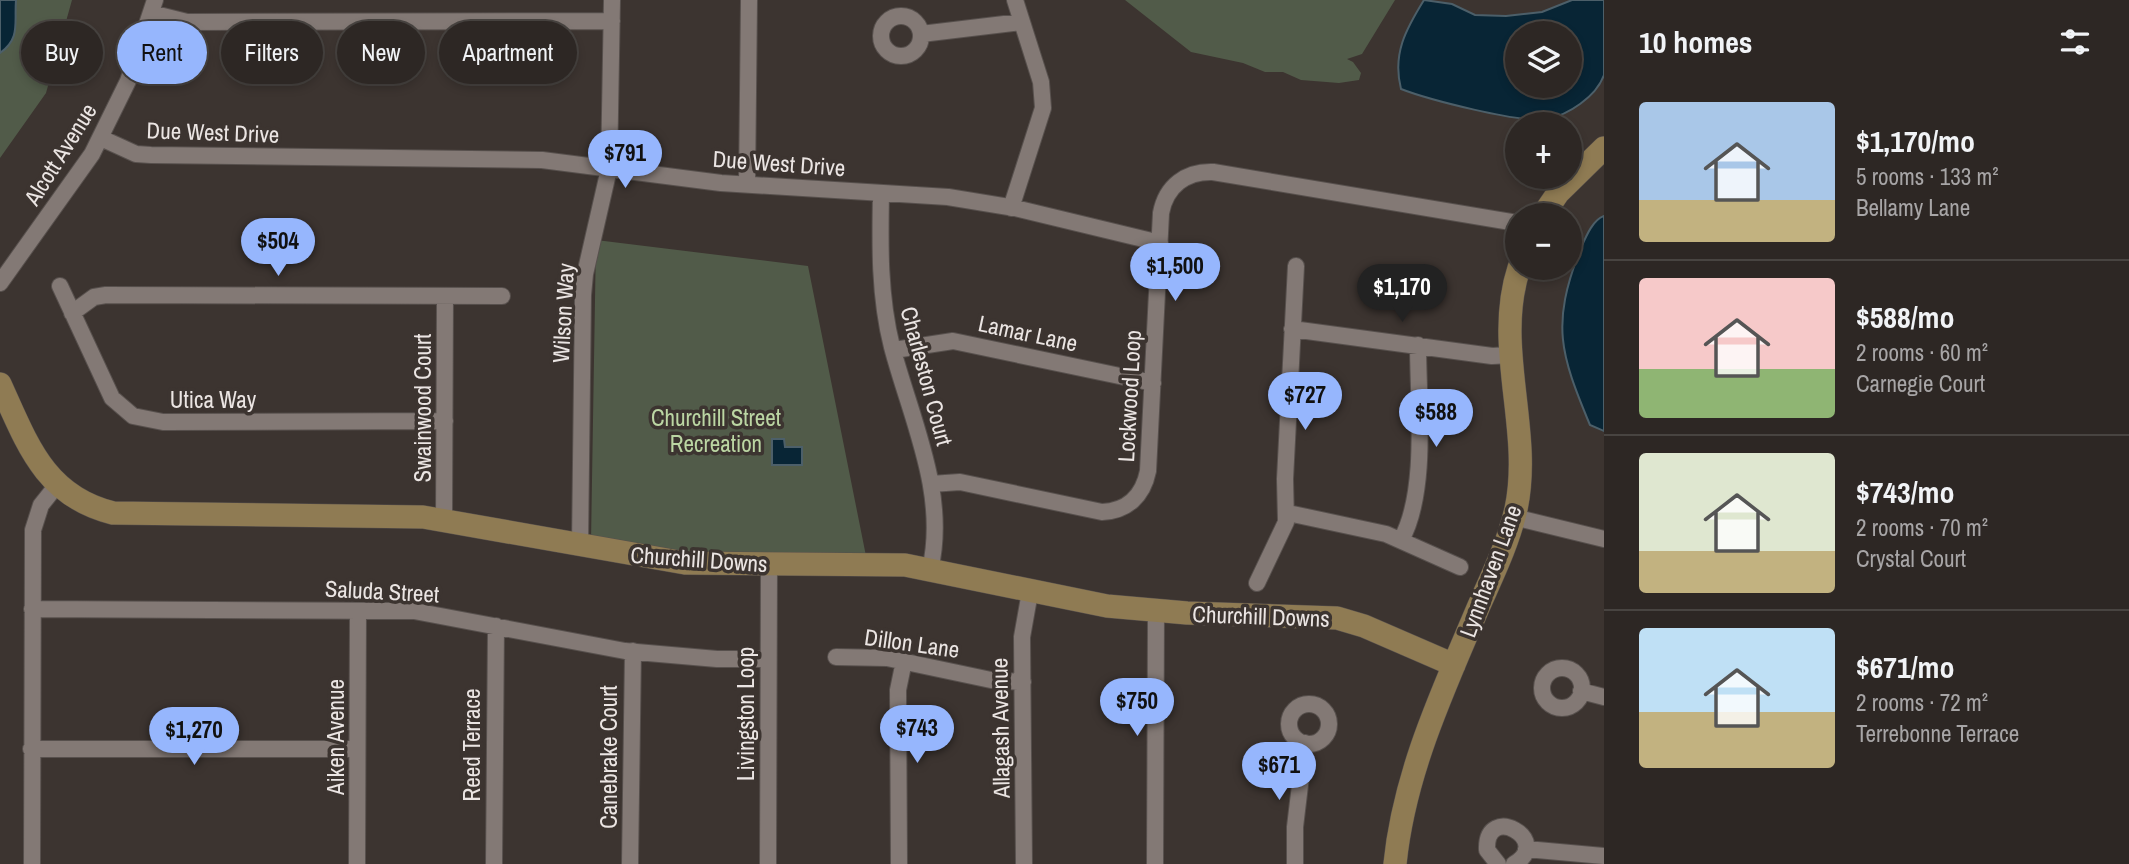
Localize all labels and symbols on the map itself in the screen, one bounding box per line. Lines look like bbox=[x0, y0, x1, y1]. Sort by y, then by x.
street label: Alcott Avenue bbox=[16, 97, 104, 212]
street label: Due West Drive bbox=[146, 114, 280, 150]
pin: $791 bbox=[584, 130, 666, 190]
street label: Due West Drive bbox=[712, 143, 846, 183]
pin: $504 bbox=[237, 218, 319, 278]
pin: $1,500 bbox=[1118, 244, 1232, 303]
street label: Wilson Way bbox=[545, 262, 581, 364]
pin: $1,170 bbox=[1345, 264, 1459, 324]
street label: Charleston Court bbox=[894, 303, 960, 449]
street label: Lamar Lane bbox=[976, 307, 1080, 359]
street label: Lockwood Loop bbox=[1110, 329, 1148, 463]
street label: Swainwood Court bbox=[407, 334, 438, 482]
pin: $727 bbox=[1264, 372, 1346, 432]
street label: Utica Way bbox=[170, 384, 257, 415]
pin: $588 bbox=[1395, 390, 1477, 449]
park label: Churchill Street Recreation bbox=[651, 402, 781, 459]
street label: Lynnhaven Lane bbox=[1452, 500, 1528, 642]
street label: Churchill Downs bbox=[629, 539, 769, 579]
street label: Saluda Street bbox=[324, 573, 440, 609]
street label: Churchill Downs bbox=[1192, 598, 1330, 634]
street label: Dillon Lane bbox=[863, 621, 961, 665]
street label: Livingston Loop bbox=[730, 647, 761, 781]
street label: Allagash Avenue bbox=[983, 658, 1017, 799]
pin: $750 bbox=[1096, 678, 1178, 738]
street label: Aiken Avenue bbox=[320, 679, 351, 796]
street label: Canebrake Court bbox=[593, 685, 624, 829]
street label: Reed Terrace bbox=[456, 689, 487, 801]
pin: $743 bbox=[876, 706, 958, 765]
pin: $1,270 bbox=[137, 708, 251, 767]
pin: $671 bbox=[1238, 742, 1320, 802]

